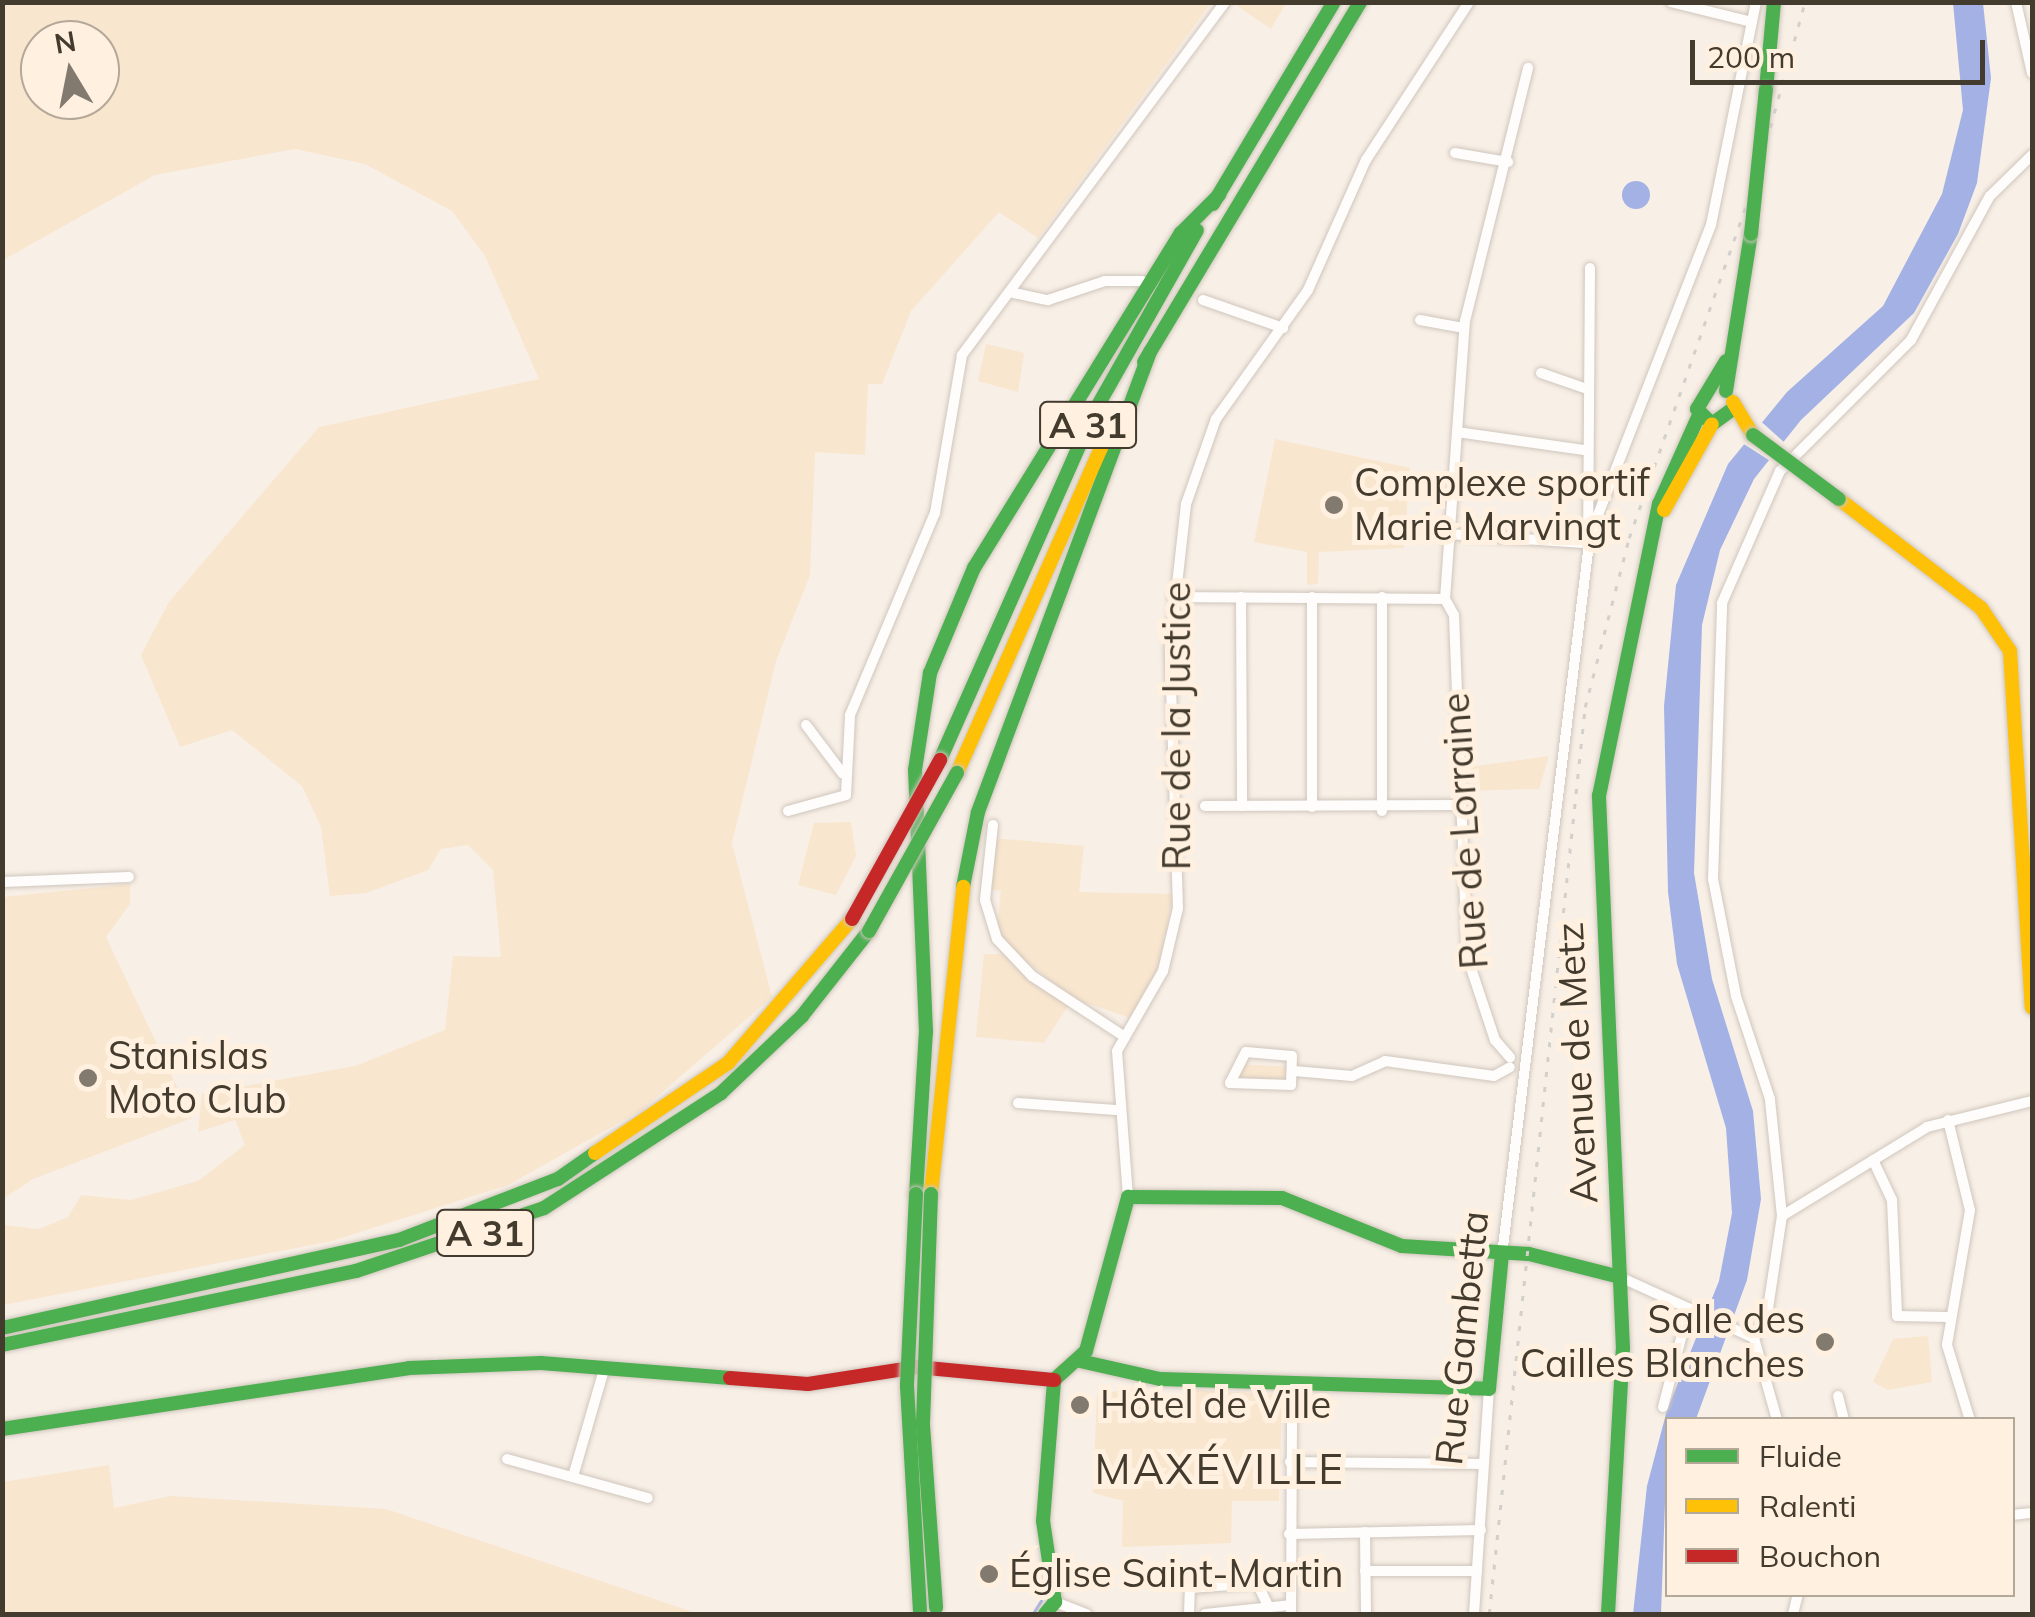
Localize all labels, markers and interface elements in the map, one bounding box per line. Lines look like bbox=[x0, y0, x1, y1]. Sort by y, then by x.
north arrow bbox=[20, 20, 120, 120]
scale bar bbox=[1695, 20, 1990, 82]
text: N bbox=[52, 23, 78, 61]
text: 200 m bbox=[1707, 38, 1795, 76]
road number: A 31 bbox=[1038, 395, 1138, 455]
place label: Complexe sportif Marie Marvingt bbox=[1354, 460, 1650, 550]
marker: Complexe sportif Marie Marvingt bbox=[1323, 494, 1345, 516]
street label: Rue de la Justice bbox=[1154, 582, 1200, 870]
street label: Rue de Lorraine bbox=[1433, 691, 1497, 971]
street label: Avenue de Metz bbox=[1547, 921, 1607, 1205]
place label: Stanislas Moto Club bbox=[108, 1033, 287, 1122]
marker: Stanislas Moto Club bbox=[77, 1067, 99, 1089]
road number: A 31 bbox=[435, 1203, 535, 1263]
street label: Rue Gambetta bbox=[1426, 1209, 1498, 1467]
place label: Salle des Cailles Blanches bbox=[1520, 1297, 1805, 1386]
marker: Salle des Cailles Blanches bbox=[1814, 1331, 1836, 1353]
place label: Hôtel de Ville bbox=[1100, 1382, 1331, 1428]
marker: Hôtel de Ville bbox=[1069, 1394, 1091, 1416]
legend bbox=[1665, 1417, 2015, 1597]
text: Fluide bbox=[1759, 1437, 1842, 1475]
district label: MAXÉVILLE bbox=[1094, 1444, 1346, 1494]
text: Ralenti bbox=[1759, 1487, 1856, 1525]
text: Bouchon bbox=[1759, 1537, 1881, 1575]
place label: Église Saint-Martin bbox=[1009, 1551, 1343, 1597]
marker: Église Saint-Martin bbox=[978, 1563, 1000, 1585]

